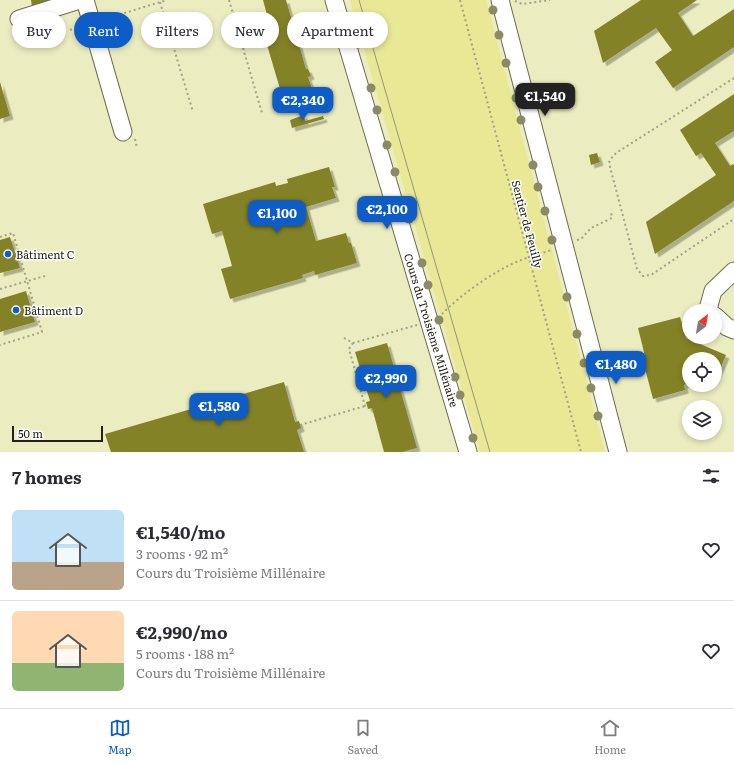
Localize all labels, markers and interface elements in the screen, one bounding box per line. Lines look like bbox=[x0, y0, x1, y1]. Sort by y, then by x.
chip: Buy bbox=[12, 12, 66, 48]
chip: Rent bbox=[74, 12, 133, 48]
chip: Filters bbox=[141, 12, 213, 48]
chip: New bbox=[221, 12, 279, 48]
chip: Apartment bbox=[287, 12, 388, 48]
pin: €1,540 bbox=[512, 83, 578, 117]
text: €1,540 bbox=[524, 86, 566, 105]
pin: €2,340 bbox=[270, 87, 336, 121]
text: €2,340 bbox=[281, 90, 325, 109]
street label: Sentier de Feuilly bbox=[509, 178, 548, 271]
pin: €2,100 bbox=[354, 196, 420, 230]
text: €2,100 bbox=[366, 199, 408, 218]
pin: €1,100 bbox=[244, 200, 310, 234]
text: €1,100 bbox=[257, 203, 297, 222]
place label: Bâtiment C bbox=[16, 246, 75, 262]
marker: Bâtiment C bbox=[3, 249, 13, 259]
street label: Cours du Troisième Millénaire bbox=[401, 251, 463, 409]
place label: Bâtiment D bbox=[24, 302, 83, 318]
north arrow bbox=[682, 304, 722, 344]
map controls bbox=[682, 304, 722, 440]
marker: Bâtiment D bbox=[11, 305, 21, 315]
pin: €1,480 bbox=[583, 351, 649, 385]
button: locate bbox=[682, 352, 722, 392]
text: €1,480 bbox=[595, 354, 637, 373]
pin: €2,990 bbox=[353, 365, 419, 399]
text: €2,990 bbox=[364, 368, 408, 387]
pin: €1,580 bbox=[186, 393, 252, 427]
text: €1,580 bbox=[198, 396, 240, 415]
button: layers bbox=[682, 400, 722, 440]
scale bar bbox=[12, 424, 103, 443]
text: 50 m bbox=[18, 425, 43, 441]
text: 7 homes bbox=[12, 464, 82, 489]
icon: filters bbox=[700, 465, 722, 487]
text: €1,540/mo bbox=[136, 519, 225, 544]
icon: home bbox=[44, 526, 92, 574]
icon: heart bbox=[700, 539, 722, 561]
text: 3 rooms · 92 m² bbox=[136, 544, 228, 563]
text: Cours du Troisième Millénaire bbox=[136, 563, 325, 582]
text: €2,990/mo bbox=[136, 619, 228, 644]
icon: home bbox=[44, 627, 92, 675]
icon: heart bbox=[700, 640, 722, 662]
text: 5 rooms · 188 m² bbox=[136, 644, 234, 663]
text: Cours du Troisième Millénaire bbox=[136, 663, 325, 682]
tab: Map bbox=[108, 717, 131, 757]
tab: Saved bbox=[347, 717, 378, 757]
tab: Home bbox=[594, 717, 626, 757]

